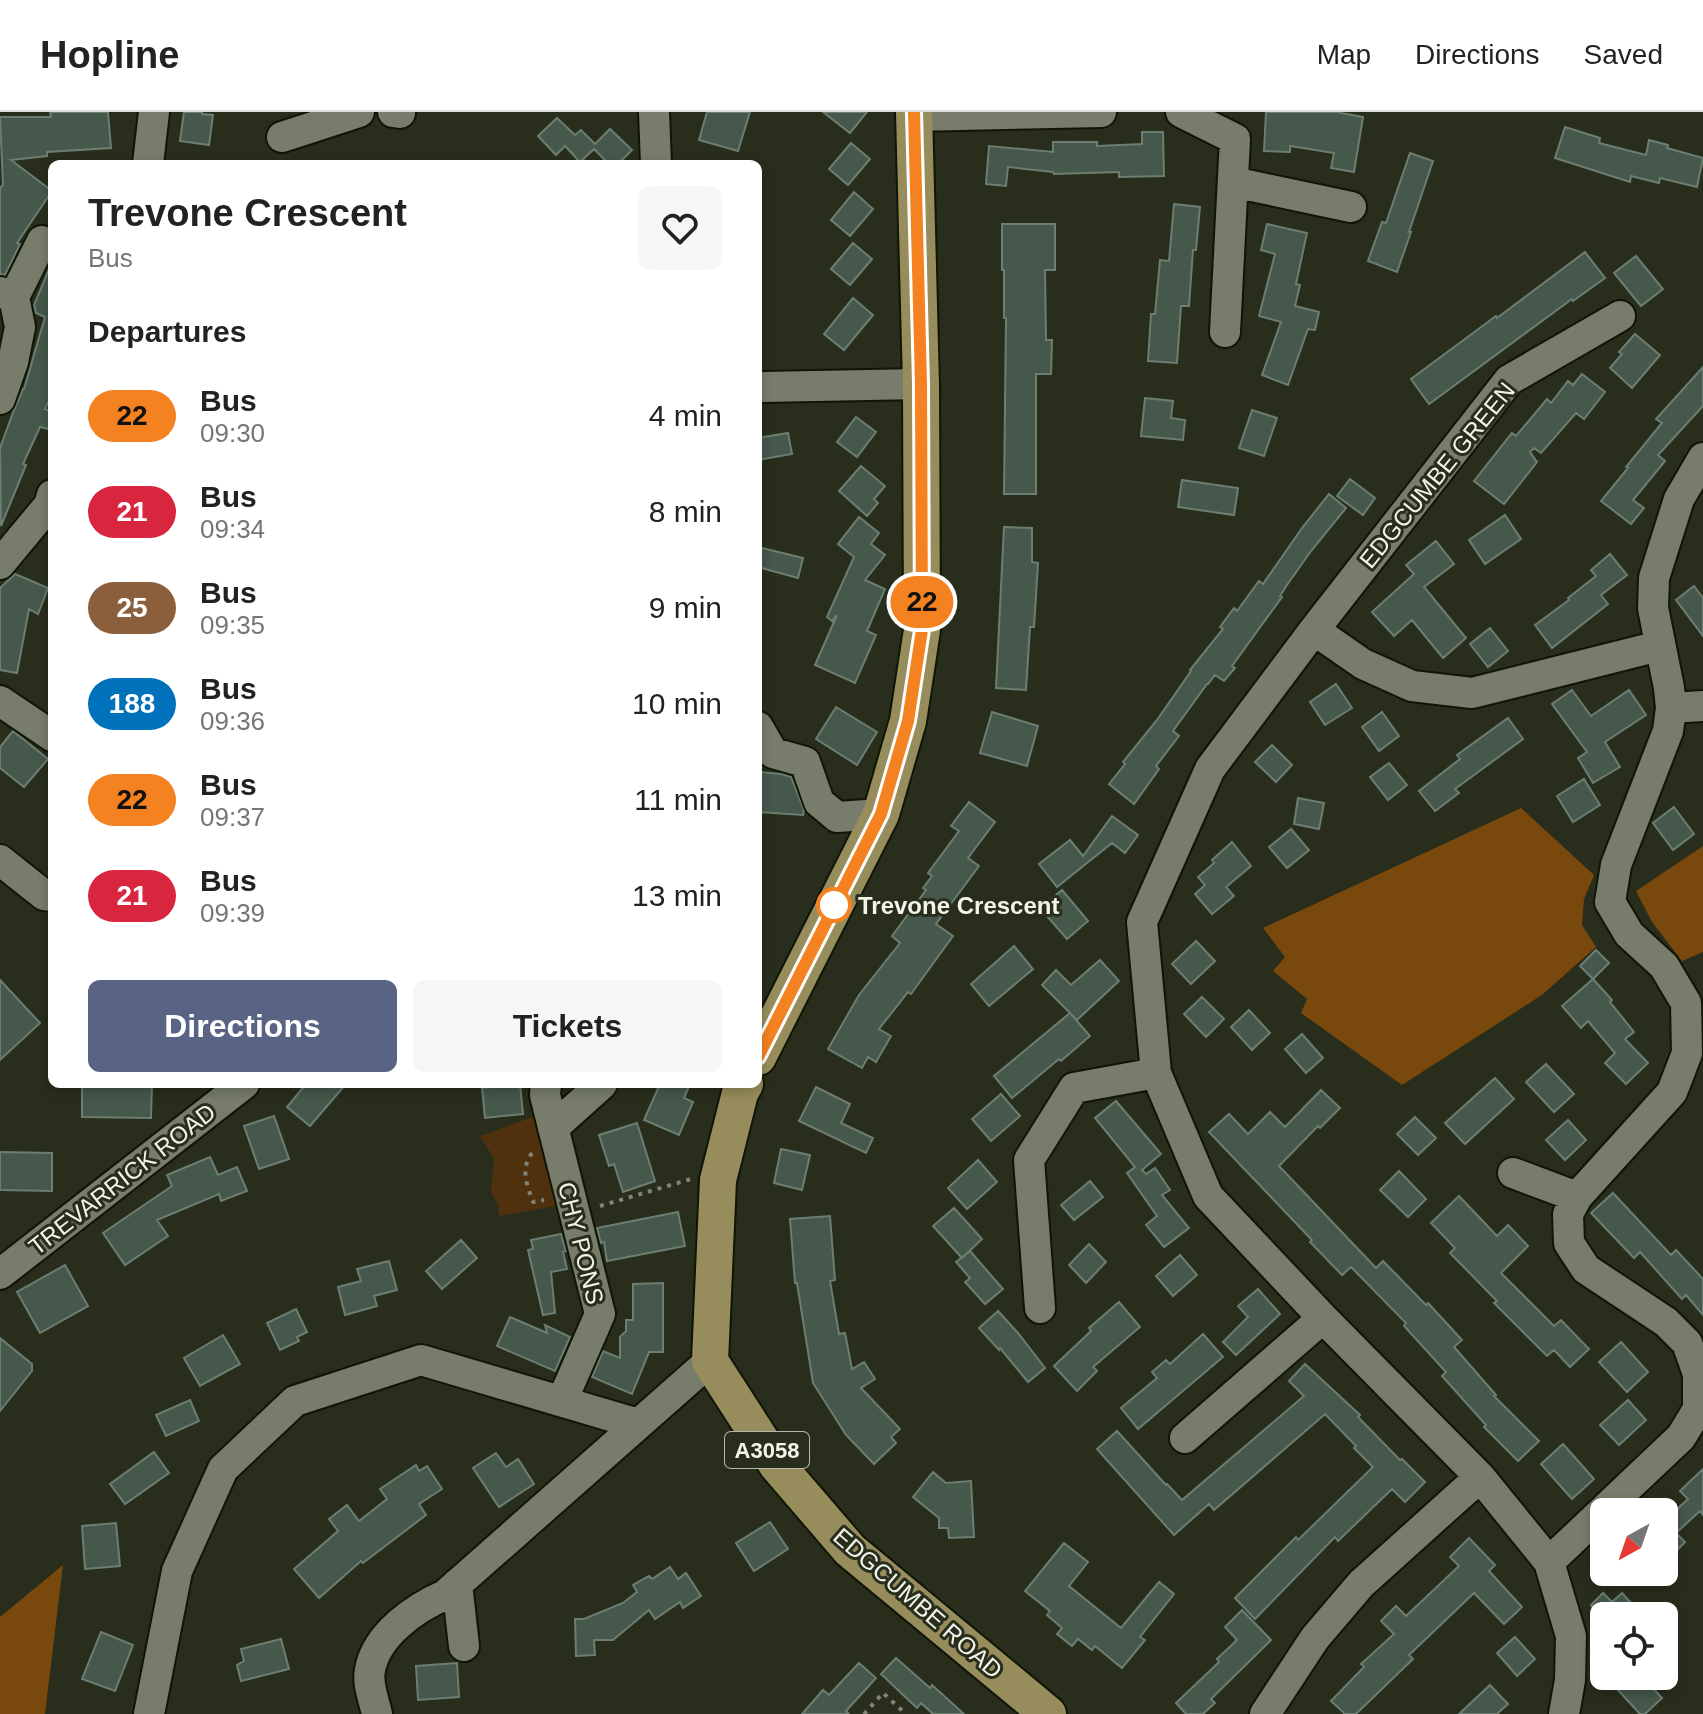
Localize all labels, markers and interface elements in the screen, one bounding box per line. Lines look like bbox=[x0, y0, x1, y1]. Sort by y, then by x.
text: Hopline bbox=[40, 34, 179, 76]
text: Map bbox=[1317, 39, 1371, 70]
text: Directions bbox=[1415, 39, 1540, 70]
text: Saved bbox=[1584, 39, 1663, 70]
button: heart bbox=[638, 186, 722, 270]
text: Trevone Crescent bbox=[88, 192, 407, 234]
text: Bus bbox=[88, 243, 133, 273]
text: Departures bbox=[88, 315, 246, 348]
street label: EDGCUMBE GREEN bbox=[1354, 377, 1520, 573]
text: Bus bbox=[200, 384, 257, 417]
text: 4 min bbox=[649, 399, 722, 432]
text: 22 bbox=[116, 400, 148, 431]
text: 09:30 bbox=[200, 418, 265, 448]
text: Bus bbox=[200, 480, 257, 513]
text: 8 min bbox=[649, 495, 722, 528]
text: 21 bbox=[116, 496, 148, 527]
text: 09:34 bbox=[200, 514, 265, 544]
text: Bus bbox=[200, 576, 257, 609]
line badge: 22 bbox=[886, 576, 958, 628]
text: 22 bbox=[906, 586, 938, 617]
text: 9 min bbox=[649, 591, 722, 624]
text: 25 bbox=[116, 592, 148, 623]
text: 09:35 bbox=[200, 610, 265, 640]
text: Bus bbox=[200, 672, 257, 705]
text: 10 min bbox=[632, 687, 722, 720]
text: 188 bbox=[109, 688, 155, 719]
text: 09:36 bbox=[200, 706, 265, 736]
text: Bus bbox=[200, 768, 257, 801]
text: 11 min bbox=[634, 783, 722, 816]
text: 22 bbox=[116, 784, 148, 815]
text: 09:37 bbox=[200, 802, 265, 832]
text: Bus bbox=[200, 864, 257, 897]
text: 13 min bbox=[632, 879, 722, 912]
text: 21 bbox=[116, 880, 148, 911]
marker: Trevone Crescent bbox=[817, 888, 851, 922]
place label: Trevone Crescent bbox=[858, 892, 1059, 919]
text: 09:39 bbox=[200, 898, 265, 928]
button: Directions bbox=[88, 980, 397, 1072]
button: Tickets bbox=[413, 980, 722, 1072]
street label: TREVARRICK ROAD bbox=[23, 1098, 221, 1260]
street label: CHY PONS bbox=[553, 1179, 609, 1307]
road number: A3058 bbox=[725, 1432, 809, 1468]
north arrow bbox=[1590, 1498, 1678, 1586]
map controls bbox=[1590, 1498, 1678, 1690]
street label: EDGCUMBE ROAD bbox=[828, 1522, 1008, 1684]
button: locate bbox=[1590, 1602, 1678, 1690]

